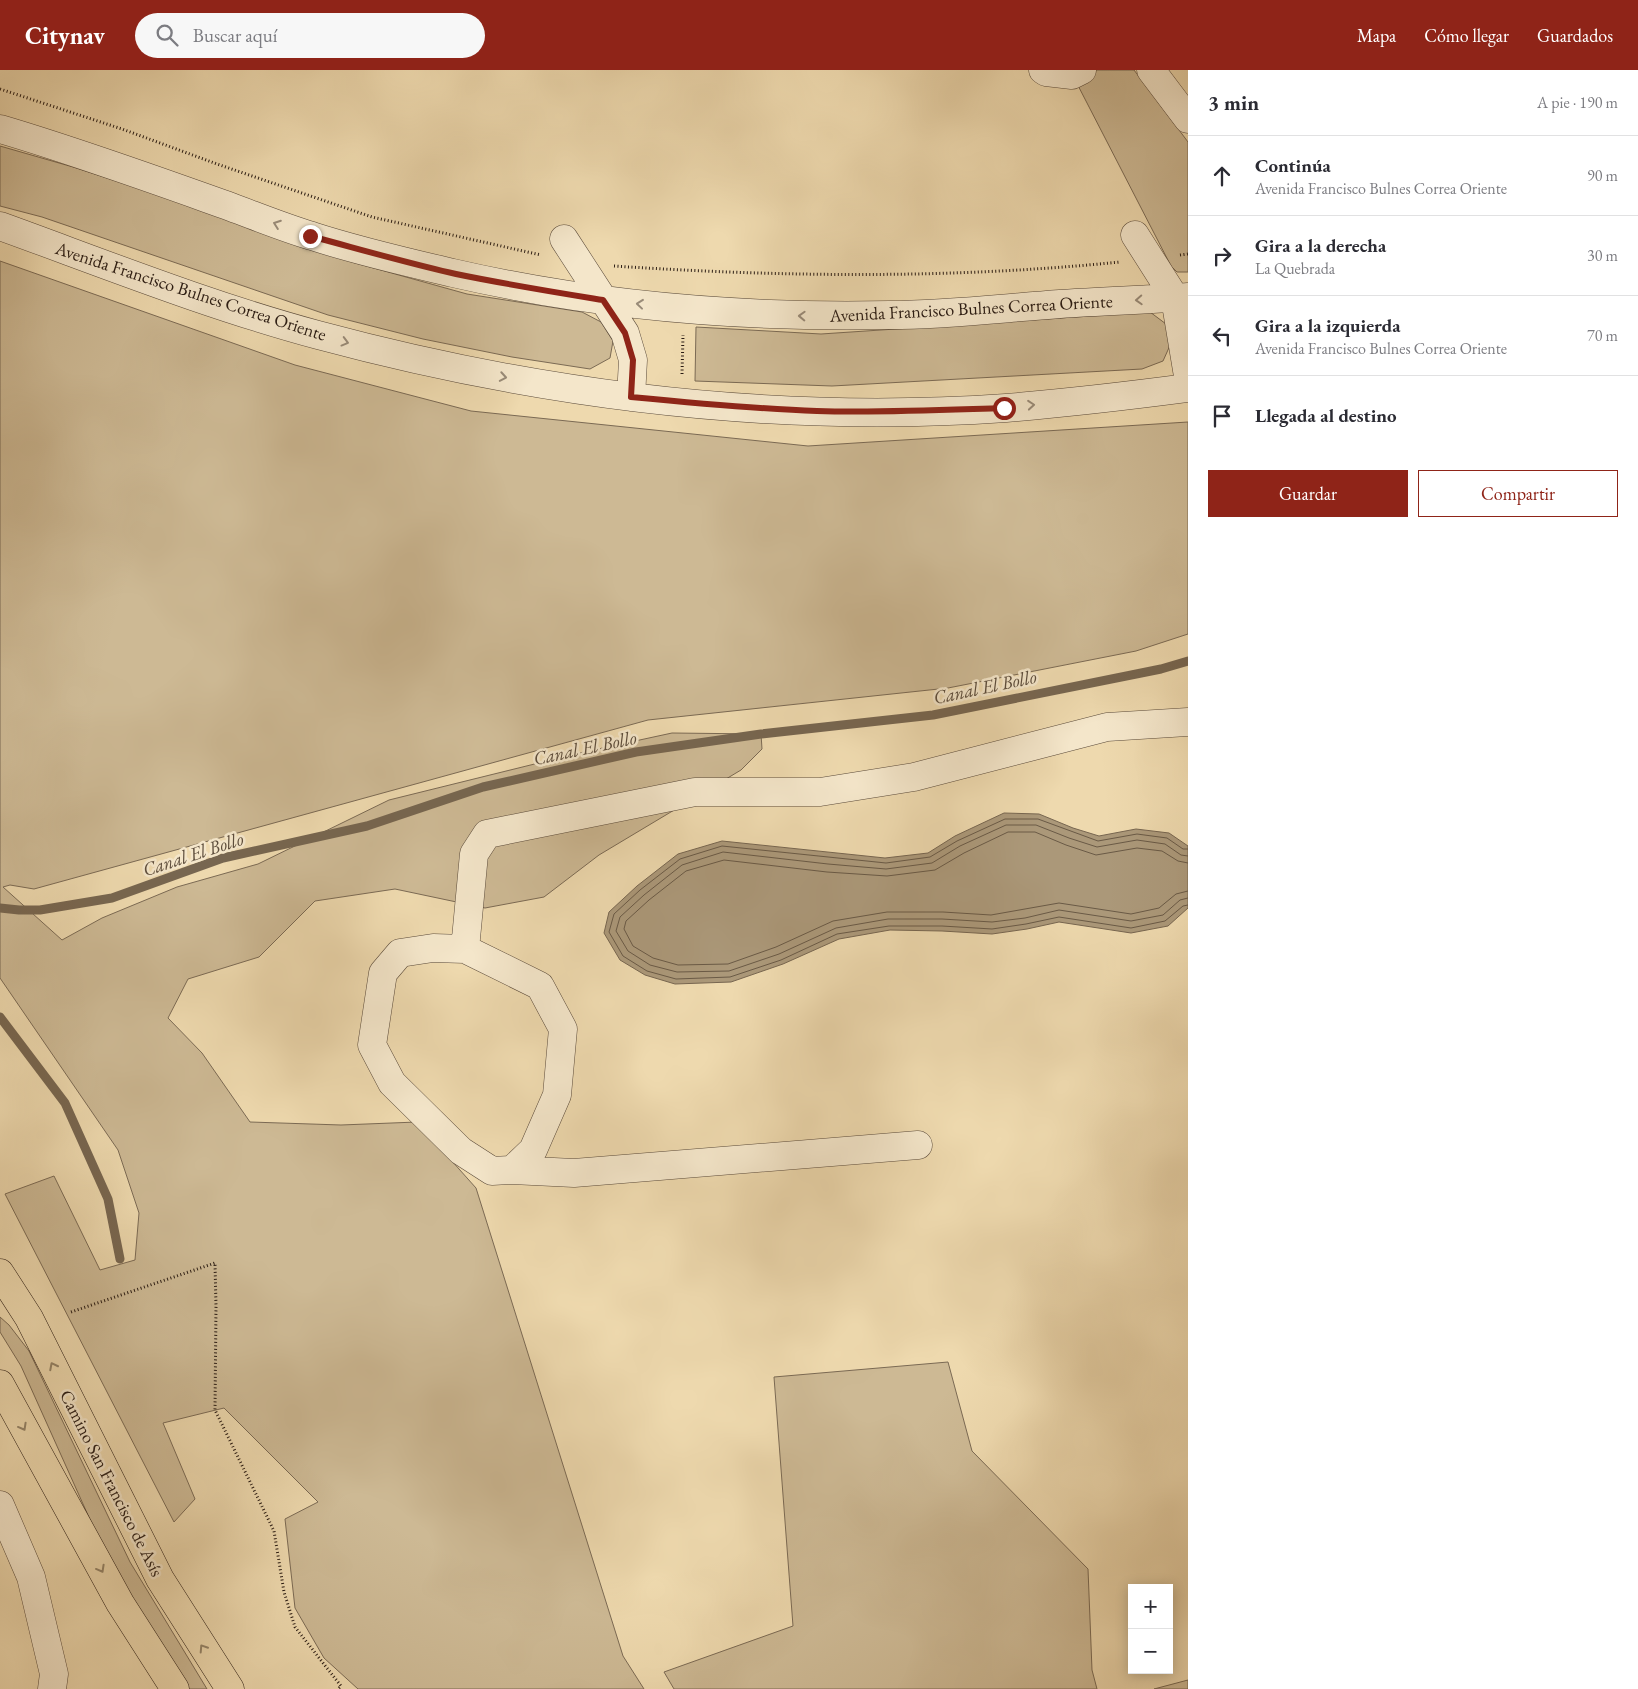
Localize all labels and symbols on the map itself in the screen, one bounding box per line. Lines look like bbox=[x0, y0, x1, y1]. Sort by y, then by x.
one-way arrow bbox=[274, 220, 282, 230]
route end bbox=[299, 225, 322, 248]
street label: Avenida Francisco Bulnes Correa Oriente bbox=[52, 236, 329, 346]
street label: Avenida Francisco Bulnes Correa Oriente bbox=[828, 289, 1113, 327]
one-way arrow bbox=[1135, 295, 1143, 306]
one-way arrow bbox=[636, 299, 644, 310]
one-way arrow bbox=[798, 310, 806, 321]
one-way arrow bbox=[340, 336, 349, 347]
one-way arrow bbox=[499, 372, 508, 382]
route start bbox=[993, 397, 1016, 420]
one-way arrow bbox=[1027, 400, 1035, 411]
water label: Canal El Bollo bbox=[931, 664, 1039, 710]
water label: Canal El Bollo bbox=[531, 725, 639, 771]
water label: Canal El Bollo bbox=[139, 826, 247, 882]
one-way arrow bbox=[49, 1362, 59, 1371]
street label: Camino San Francisco de Asís bbox=[55, 1386, 169, 1580]
one-way arrow bbox=[17, 1421, 27, 1430]
one-way arrow bbox=[95, 1564, 105, 1573]
one-way arrow bbox=[200, 1644, 209, 1654]

